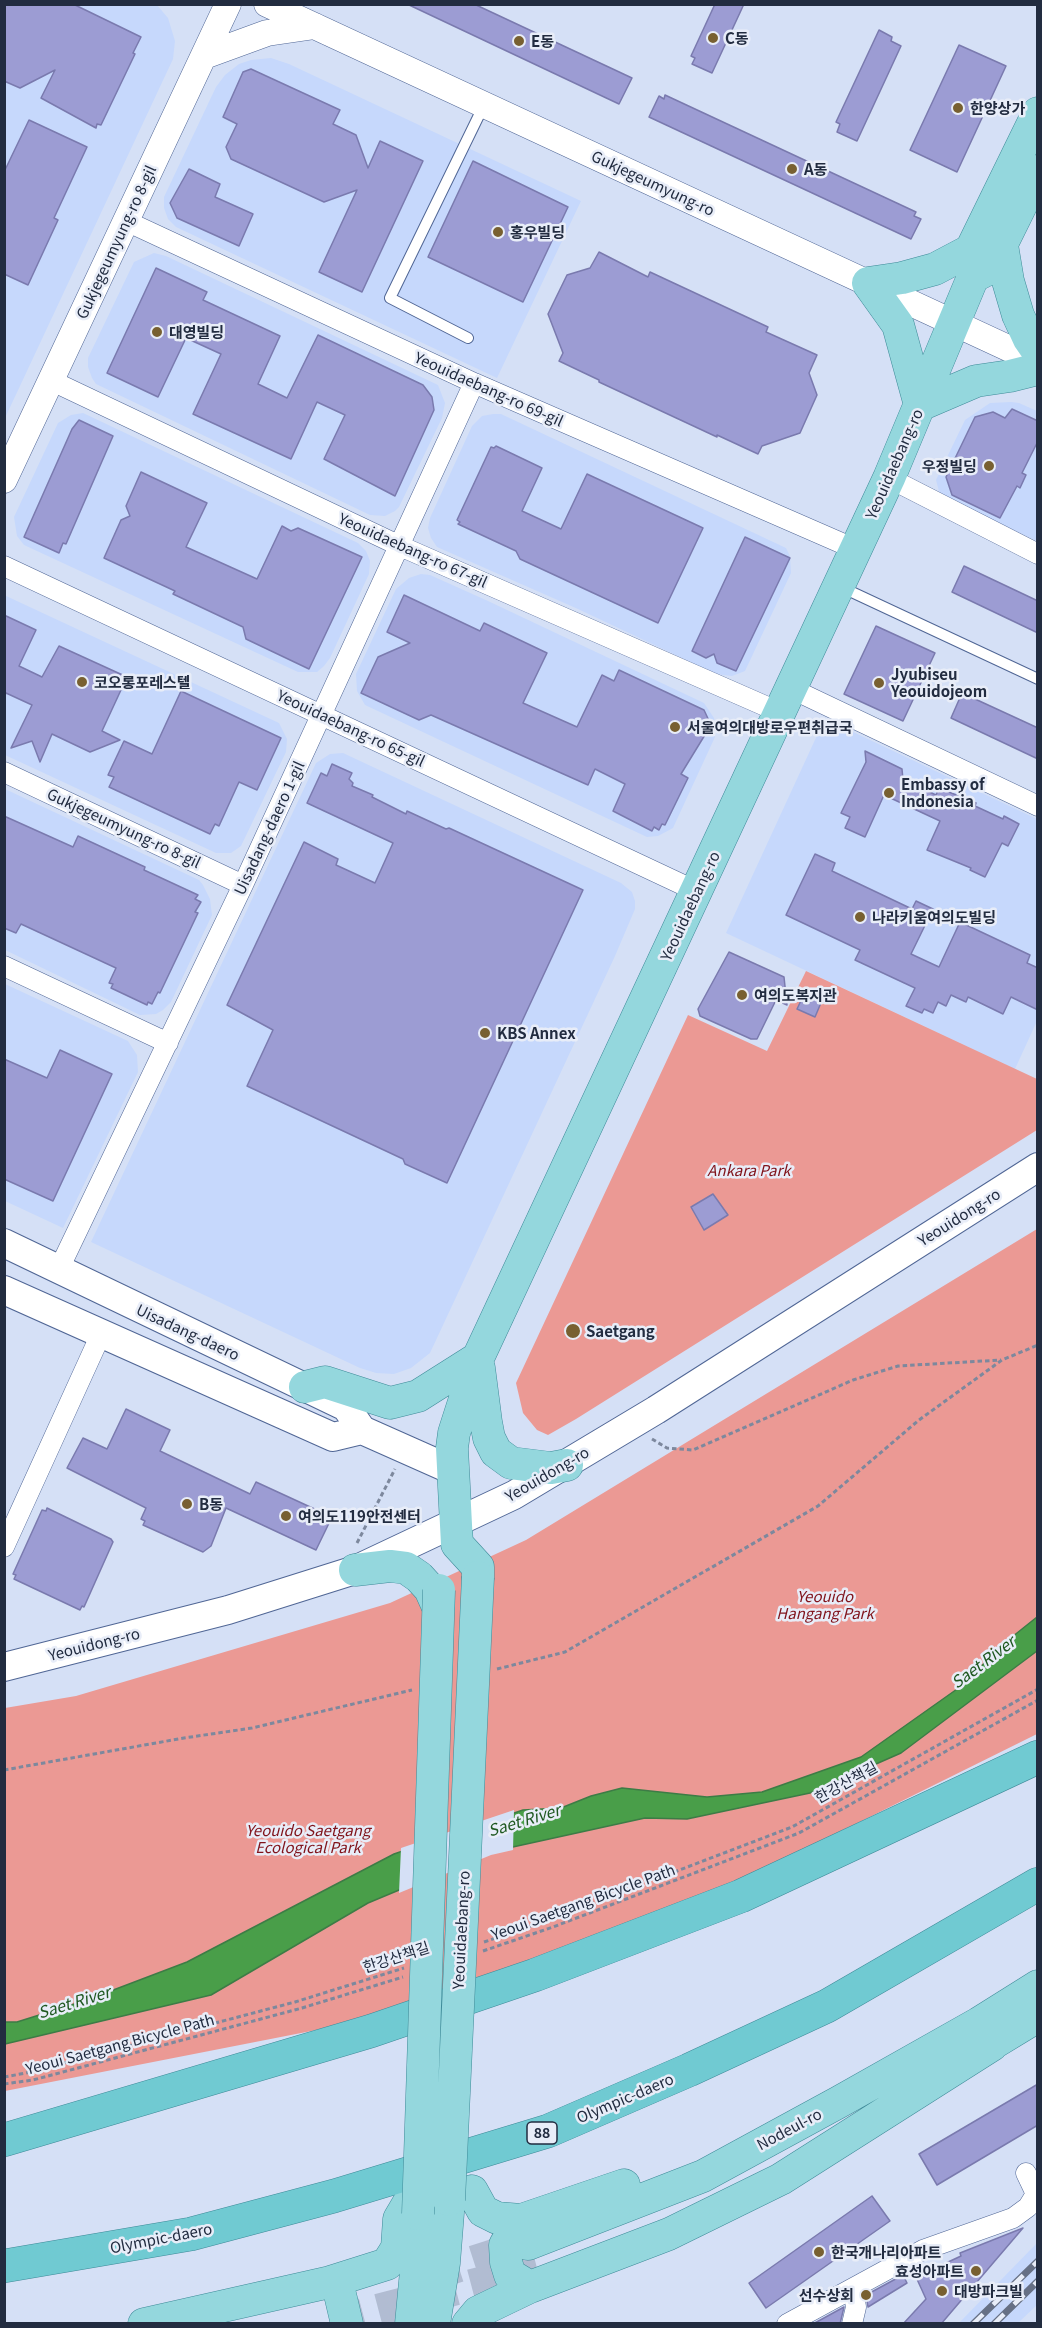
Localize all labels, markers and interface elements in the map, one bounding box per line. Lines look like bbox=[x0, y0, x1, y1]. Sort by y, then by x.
place label: C동 bbox=[725, 29, 749, 47]
marker: C동 bbox=[706, 31, 720, 45]
place label: E동 bbox=[531, 32, 554, 50]
marker: E동 bbox=[512, 34, 526, 48]
place label: 한양상가 bbox=[970, 99, 1025, 117]
marker: 한양상가 bbox=[951, 101, 965, 115]
street label: Gukjegeumyung-ro bbox=[589, 147, 717, 219]
place label: A동 bbox=[804, 160, 827, 178]
street label: Gukjegeumyung-ro 8-gil bbox=[72, 162, 160, 322]
marker: A동 bbox=[785, 162, 799, 176]
place label: 홍우빌딩 bbox=[510, 223, 565, 241]
marker: 홍우빌딩 bbox=[491, 225, 505, 239]
place label: 대영빌딩 bbox=[169, 323, 224, 341]
marker: 대영빌딩 bbox=[150, 325, 164, 339]
street label: Yeouidaebang-ro 69-gil bbox=[412, 348, 566, 430]
street label: Yeouidaebang-ro bbox=[862, 406, 926, 522]
place label: 우정빌딩 bbox=[922, 457, 977, 475]
marker: 우정빌딩 bbox=[982, 459, 996, 473]
street label: Yeouidaebang-ro 67-gil bbox=[336, 509, 490, 591]
place label: Jyubiseu Yeouidojeom bbox=[891, 665, 987, 700]
place label: 코오롱포레스텔 bbox=[94, 673, 191, 691]
marker: 코오롱포레스텔 bbox=[75, 675, 89, 689]
marker: Jyubiseu Yeouidojeom bbox=[872, 676, 886, 690]
street label: Yeouidaebang-ro 65-gil bbox=[274, 686, 428, 770]
place label: 서울여의대방로우편취급국 bbox=[687, 718, 853, 736]
marker: 서울여의대방로우편취급국 bbox=[668, 720, 682, 734]
street label: Uisadang-daero 1-gil bbox=[230, 758, 308, 898]
place label: Embassy of Indonesia bbox=[901, 775, 985, 810]
street label: Gukjegeumyung-ro 8-gil bbox=[44, 784, 204, 872]
marker: Embassy of Indonesia bbox=[882, 786, 896, 800]
street label: Yeouidaebang-ro bbox=[657, 848, 723, 964]
place label: 나라키움여의도빌딩 bbox=[872, 908, 996, 926]
marker: 나라키움여의도빌딩 bbox=[853, 910, 867, 924]
place label: 여의도복지관 bbox=[754, 986, 837, 1004]
marker: 여의도복지관 bbox=[735, 988, 749, 1002]
place label: KBS Annex bbox=[497, 1024, 576, 1042]
marker: KBS Annex bbox=[478, 1026, 492, 1040]
park label: Ankara Park bbox=[707, 1161, 791, 1179]
street label: Yeouidong-ro bbox=[914, 1185, 1004, 1249]
street label: Uisadang-daero bbox=[134, 1300, 242, 1364]
marker: Saetgang bbox=[564, 1322, 582, 1340]
place label: Saetgang bbox=[586, 1322, 655, 1340]
street label: Yeouidong-ro bbox=[502, 1443, 592, 1505]
place label: B동 bbox=[199, 1495, 223, 1513]
marker: B동 bbox=[180, 1497, 194, 1511]
place label: 여의도119안전센터 bbox=[298, 1507, 421, 1525]
marker: 여의도119안전센터 bbox=[279, 1509, 293, 1523]
park label: Yeouido Hangang Park bbox=[776, 1587, 874, 1622]
street label: Yeouidong-ro bbox=[46, 1624, 142, 1664]
water label: Saet River bbox=[947, 1632, 1019, 1692]
street label: 한강산책길 bbox=[811, 1757, 881, 1807]
water label: Saet River bbox=[485, 1800, 563, 1840]
park label: Yeouido Saetgang Ecological Park bbox=[246, 1821, 370, 1856]
street label: Yeoui Saetgang Bicycle Path bbox=[489, 1860, 677, 1944]
street label: Yeouidaebang-ro bbox=[449, 1870, 473, 1990]
street label: 한강산책길 bbox=[360, 1938, 432, 1976]
water label: Saet River bbox=[35, 1982, 113, 2022]
street label: Yeoui Saetgang Bicycle Path bbox=[24, 2010, 216, 2078]
street label: Olympic-daero bbox=[574, 2069, 676, 2127]
street label: Nodeul-ro bbox=[754, 2104, 824, 2154]
road number: 88 bbox=[527, 2122, 557, 2144]
street label: Olympic-daero bbox=[108, 2219, 214, 2257]
place label: 한국개나리아파트 bbox=[831, 2243, 941, 2261]
marker: 한국개나리아파트 bbox=[812, 2245, 826, 2259]
place label: 효성아파트 bbox=[895, 2262, 964, 2280]
marker: 효성아파트 bbox=[969, 2264, 983, 2278]
place label: 대방파크빌 bbox=[954, 2282, 1023, 2300]
marker: 대방파크빌 bbox=[935, 2284, 949, 2298]
place label: 선수상회 bbox=[799, 2286, 854, 2304]
marker: 선수상회 bbox=[859, 2288, 873, 2302]

